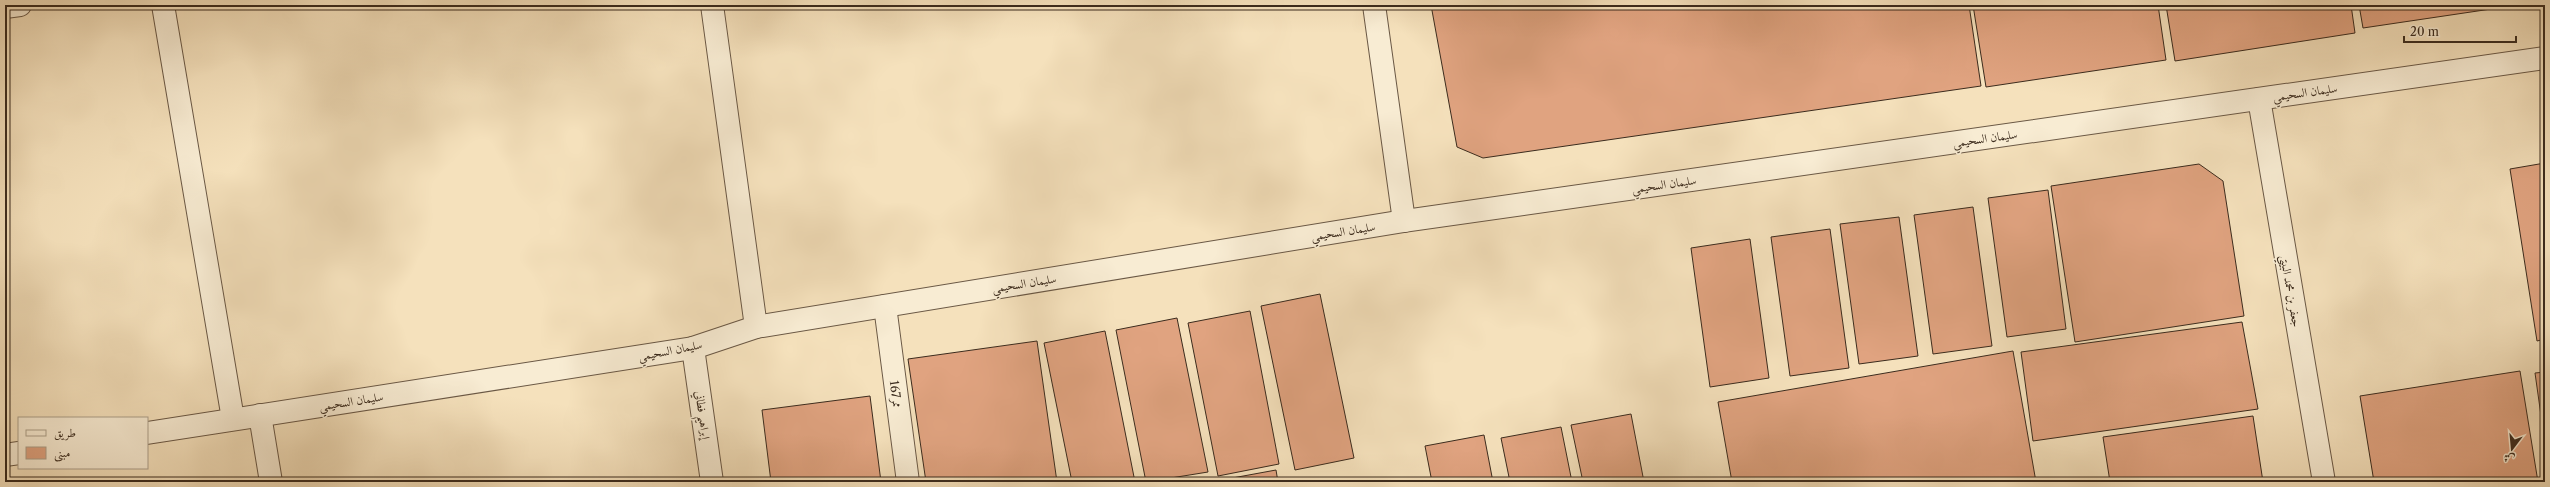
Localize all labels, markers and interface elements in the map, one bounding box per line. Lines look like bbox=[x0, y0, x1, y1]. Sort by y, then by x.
scale bar bbox=[2404, 18, 2516, 44]
text: 20 m bbox=[2410, 24, 2439, 39]
street label: سليمان السحيمي bbox=[2272, 80, 2339, 109]
street label: سليمان السحيمي bbox=[1952, 126, 2019, 155]
street label: سليمان السحيمي bbox=[1631, 172, 1698, 201]
street label: سليمان السحيمي bbox=[1310, 218, 1377, 248]
street label: جعفر بن محمد البيتي bbox=[2272, 254, 2305, 329]
street label: سليمان السحيمي bbox=[991, 270, 1058, 300]
street label: سليمان السحيمي bbox=[637, 336, 704, 368]
street label: ممر167 bbox=[886, 379, 905, 409]
street label: سليمان السحيمي bbox=[318, 388, 385, 418]
street label: إبراهيم فطاني bbox=[687, 390, 714, 442]
legend bbox=[18, 417, 148, 469]
text: طريق bbox=[54, 425, 76, 441]
north arrow bbox=[2492, 429, 2532, 469]
text: مبنى bbox=[54, 445, 70, 462]
text: ش bbox=[2502, 450, 2516, 467]

